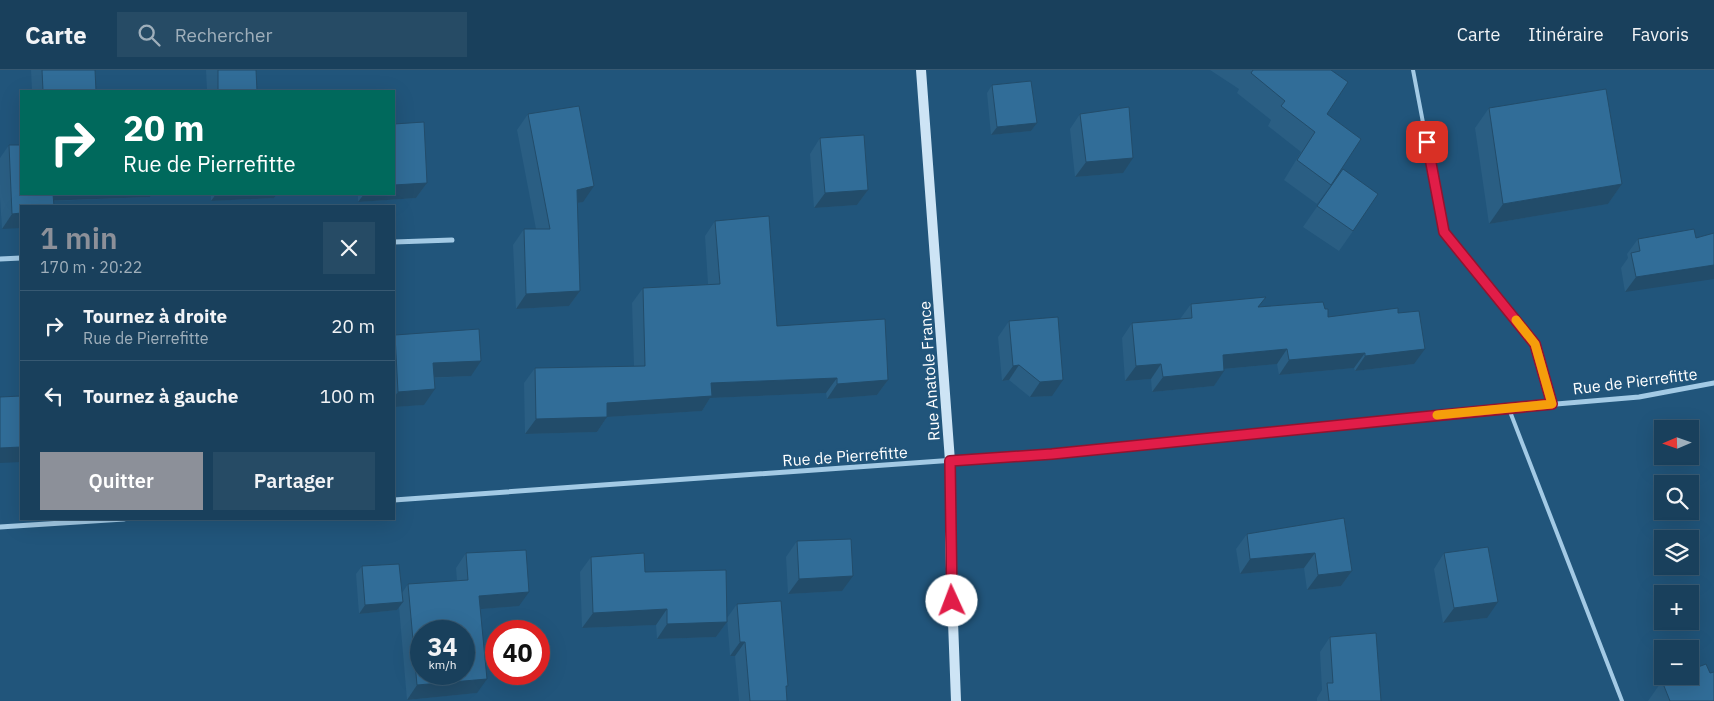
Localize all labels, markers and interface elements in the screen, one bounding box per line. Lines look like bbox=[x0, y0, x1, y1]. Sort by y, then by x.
search box bbox=[117, 12, 467, 57]
text: Carte bbox=[25, 19, 87, 51]
icon: search bbox=[135, 21, 163, 49]
text: Rechercher bbox=[175, 23, 272, 47]
text: Carte bbox=[1457, 23, 1500, 46]
text: Itinéraire bbox=[1528, 23, 1604, 46]
text: Favoris bbox=[1632, 23, 1689, 46]
text: 20 m bbox=[123, 105, 205, 151]
icon: right bbox=[40, 110, 105, 175]
pin bbox=[1406, 121, 1448, 163]
icon: arrive bbox=[1413, 128, 1441, 156]
text: Rue de Pierrefitte bbox=[123, 149, 296, 178]
text: 1 min bbox=[40, 218, 118, 257]
button: close bbox=[323, 222, 375, 274]
text: 170 m · 20:22 bbox=[40, 257, 142, 277]
street label: Rue Anatole France bbox=[914, 300, 944, 442]
text: Tournez à droite bbox=[83, 304, 227, 328]
icon: right bbox=[40, 312, 68, 340]
text: 20 m bbox=[331, 314, 375, 338]
text: Rue de Pierrefitte bbox=[83, 328, 209, 348]
street label: Rue de Pierrefitte bbox=[1571, 363, 1699, 399]
icon: left bbox=[40, 382, 68, 410]
text: Tournez à gauche bbox=[83, 384, 239, 408]
text: 100 m bbox=[320, 384, 375, 408]
north arrow bbox=[1654, 420, 1699, 465]
map controls bbox=[1654, 420, 1699, 685]
street label: Rue de Pierrefitte bbox=[782, 442, 909, 470]
button: Quitter bbox=[40, 452, 203, 510]
button: Partager bbox=[213, 452, 375, 510]
button: search bbox=[1654, 475, 1699, 520]
button: layers bbox=[1654, 530, 1699, 575]
position arrow bbox=[925, 574, 977, 626]
button: + bbox=[1654, 585, 1699, 630]
speed limit sign: 40 bbox=[485, 620, 550, 685]
text: 34 bbox=[427, 630, 458, 663]
button: − bbox=[1654, 640, 1699, 685]
text: km/h bbox=[428, 657, 457, 672]

